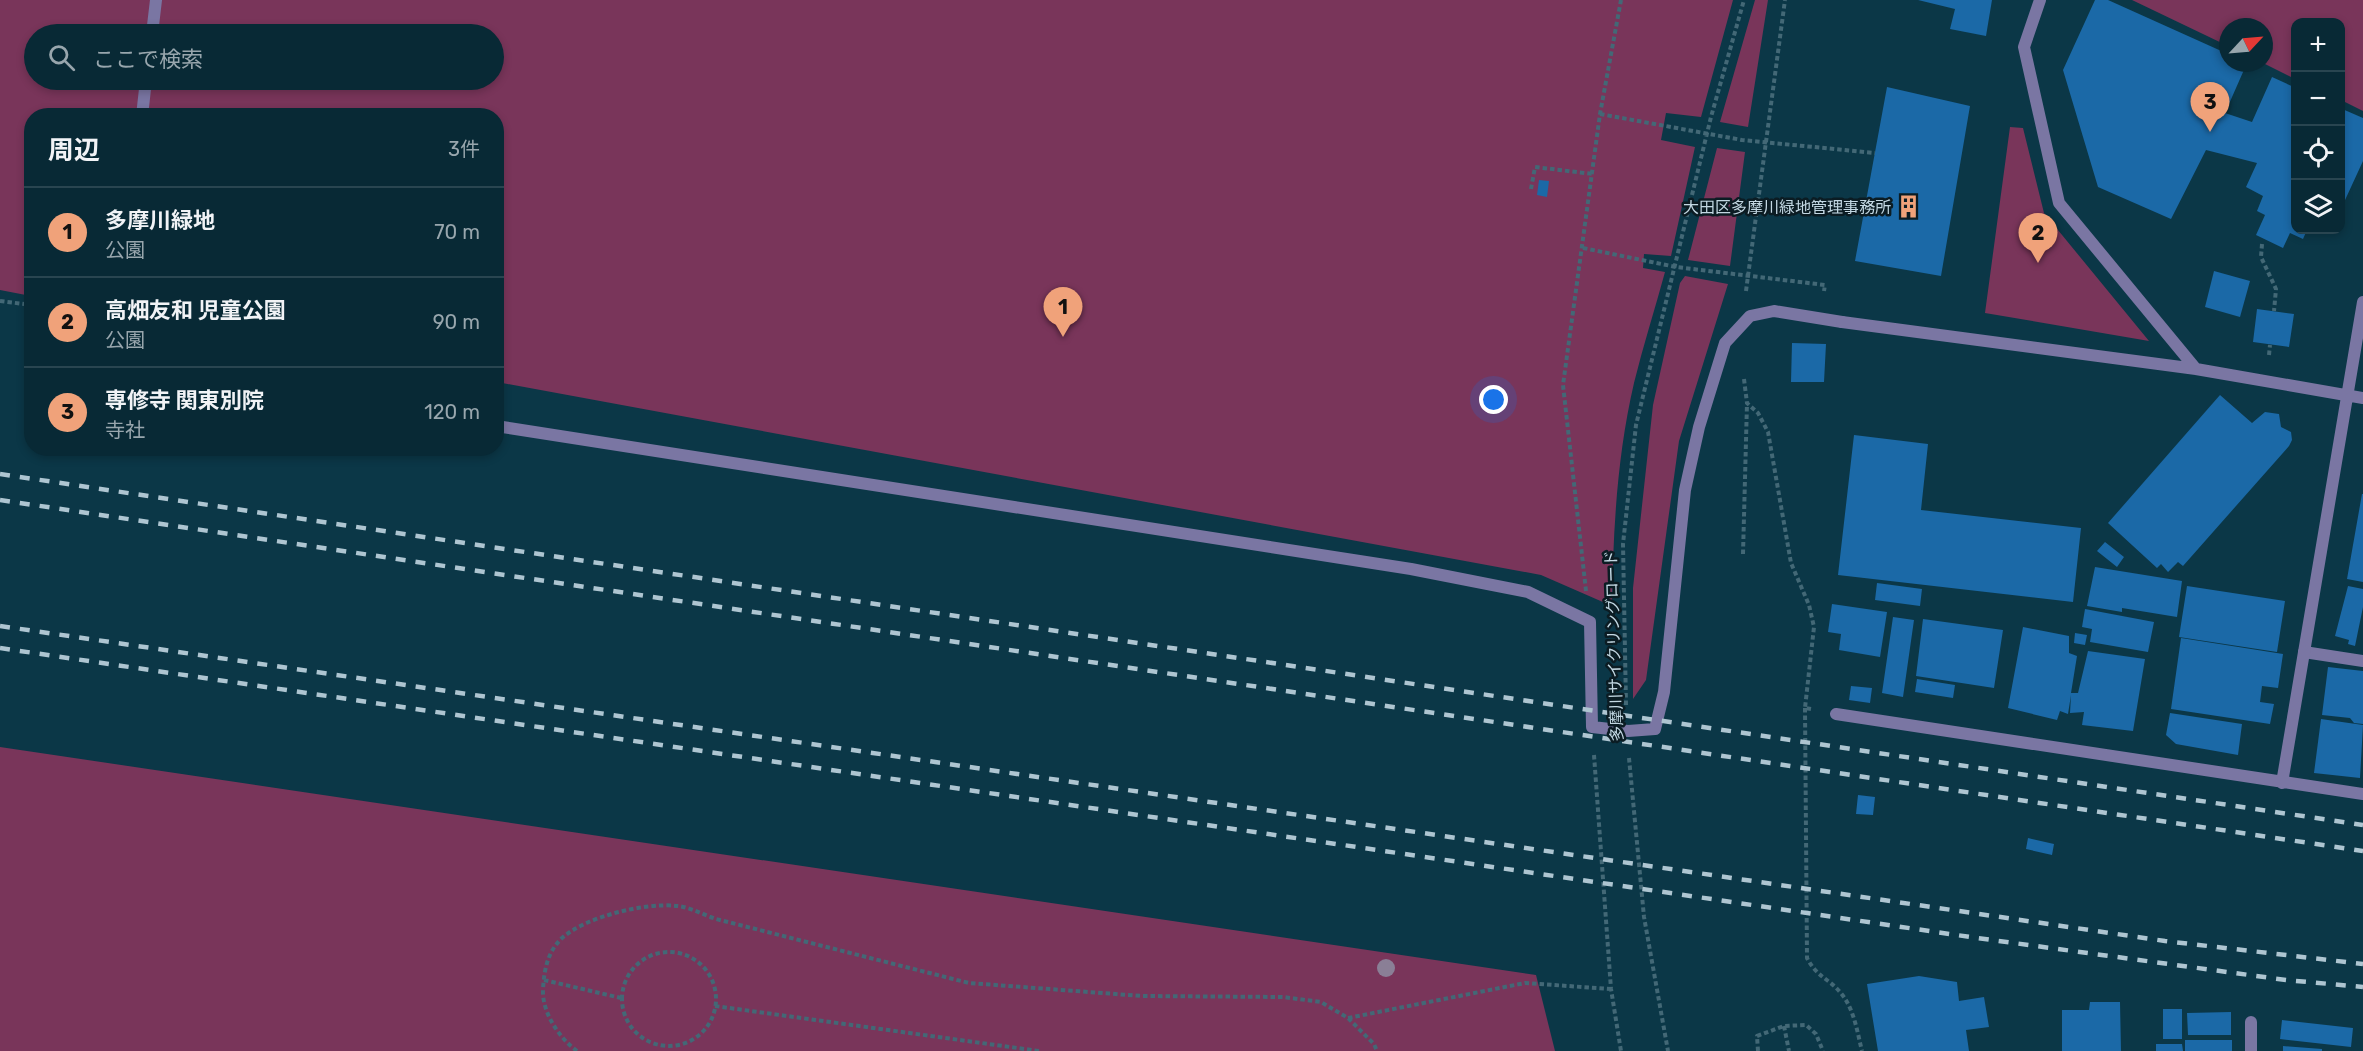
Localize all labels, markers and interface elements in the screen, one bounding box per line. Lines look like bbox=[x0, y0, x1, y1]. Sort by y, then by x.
north arrow bbox=[2219, 18, 2273, 72]
map controls bbox=[2291, 18, 2345, 234]
button: + bbox=[2291, 18, 2345, 72]
search box bbox=[24, 24, 504, 90]
icon: search bbox=[45, 41, 78, 74]
text: ここで検索 bbox=[93, 46, 203, 73]
button: − bbox=[2291, 72, 2345, 126]
pin: 3 bbox=[2190, 82, 2230, 132]
button: locate bbox=[2291, 126, 2345, 180]
text: 周辺 bbox=[48, 135, 100, 166]
text: 3件 bbox=[448, 137, 480, 161]
button: layers bbox=[2291, 180, 2345, 234]
building icon: 大田区多摩川緑地管理事務所 bbox=[1896, 194, 1922, 220]
place label: 大田区多摩川緑地管理事務所 bbox=[1683, 198, 1891, 217]
text: 多摩川緑地 bbox=[105, 207, 215, 234]
pin: 2 bbox=[2018, 214, 2058, 263]
text: 1 bbox=[63, 220, 72, 244]
text: 70 m bbox=[434, 220, 480, 244]
text: 公園 bbox=[105, 238, 145, 262]
pin: 1 bbox=[1044, 288, 1082, 337]
text: 高畑友和 児童公園 bbox=[105, 297, 286, 324]
text: 2 bbox=[61, 310, 74, 334]
text: 90 m bbox=[433, 310, 480, 334]
text: 公園 bbox=[105, 328, 145, 352]
your location bbox=[1479, 385, 1508, 414]
text: 専修寺 関東別院 bbox=[105, 387, 264, 414]
text: 3 bbox=[61, 400, 74, 424]
text: 120 m bbox=[424, 400, 480, 424]
text: 寺社 bbox=[105, 418, 145, 442]
street label: 多摩川サイクリングロード bbox=[1601, 550, 1627, 742]

